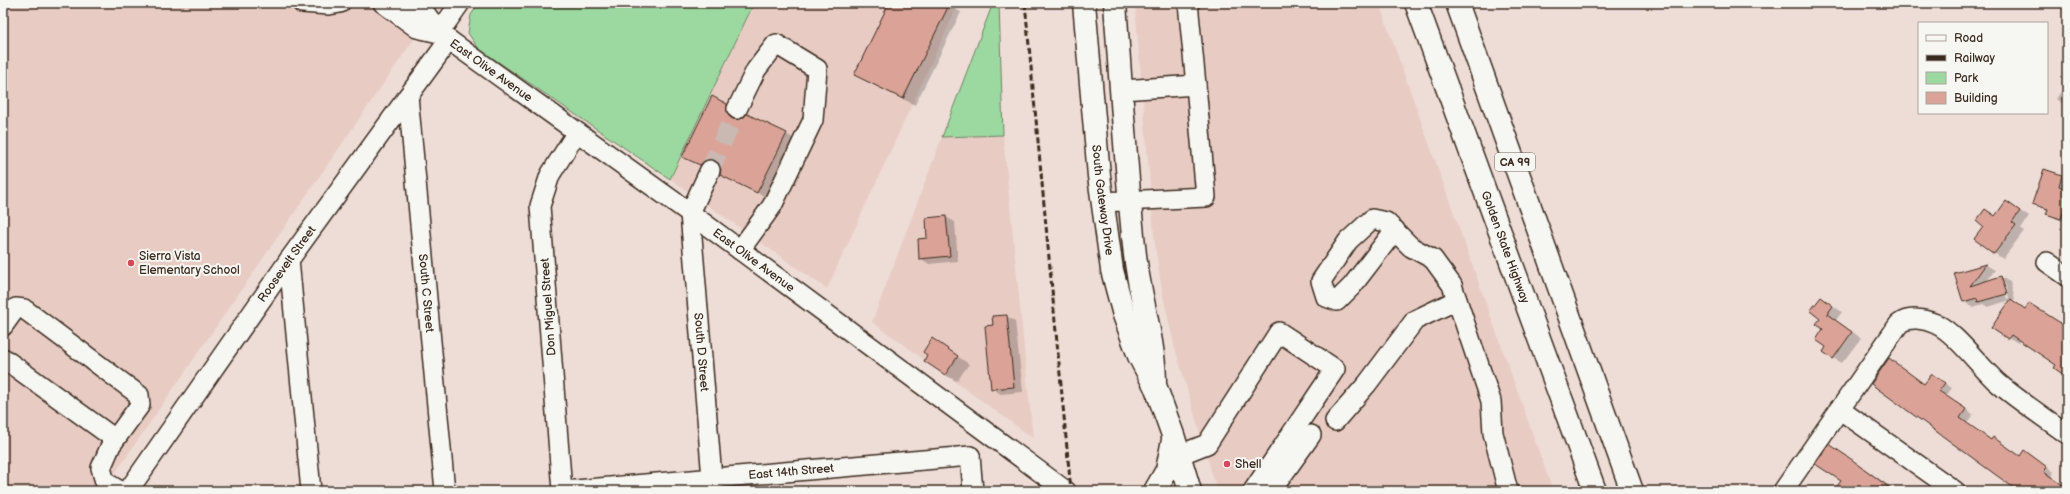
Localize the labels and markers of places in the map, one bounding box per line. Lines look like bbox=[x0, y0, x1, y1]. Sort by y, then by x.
place label: Sierra Vista Elementary School bbox=[139, 249, 240, 278]
marker: Sierra Vista Elementary School bbox=[126, 258, 136, 268]
place label: Shell bbox=[1235, 457, 1261, 472]
marker: Shell bbox=[1222, 459, 1232, 469]

